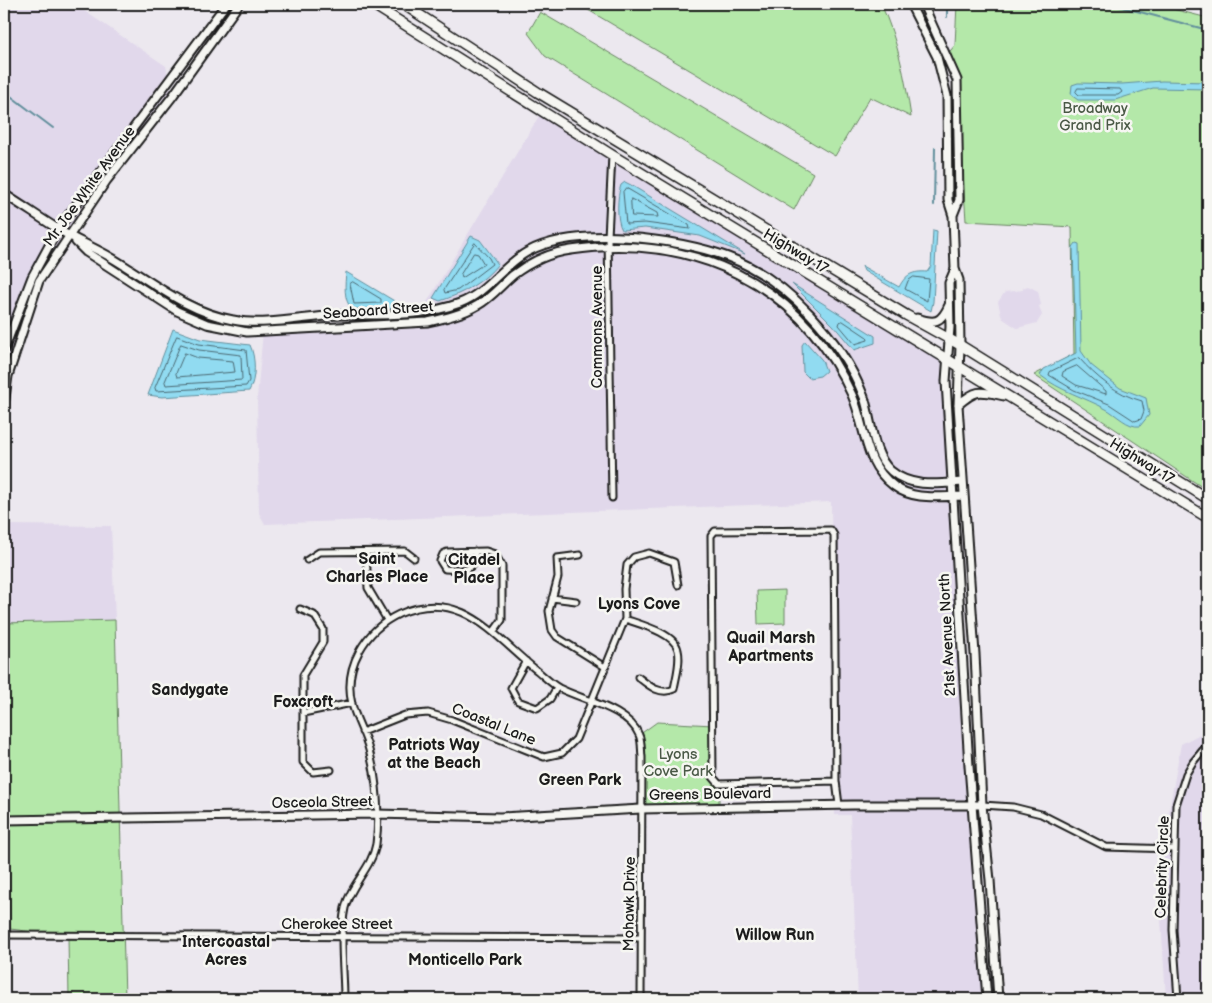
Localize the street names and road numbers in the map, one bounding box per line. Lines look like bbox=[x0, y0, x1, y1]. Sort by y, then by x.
street label: Mr. Joe White Avenue bbox=[39, 122, 140, 250]
street label: Highway 17 bbox=[760, 225, 832, 279]
street label: Commons Avenue bbox=[588, 266, 607, 388]
street label: Seaboard Street bbox=[322, 297, 434, 324]
street label: Highway 17 bbox=[1106, 434, 1178, 489]
street label: 21st Avenue North bbox=[935, 573, 960, 697]
street label: Coastal Lane bbox=[449, 699, 539, 750]
street label: Greens Boulevard bbox=[649, 784, 771, 805]
street label: Osceola Street bbox=[271, 792, 373, 813]
street label: Celebrity Circle bbox=[1151, 815, 1174, 919]
street label: Mohawk Drive bbox=[619, 856, 640, 952]
street label: Cherokee Street bbox=[281, 915, 393, 934]

